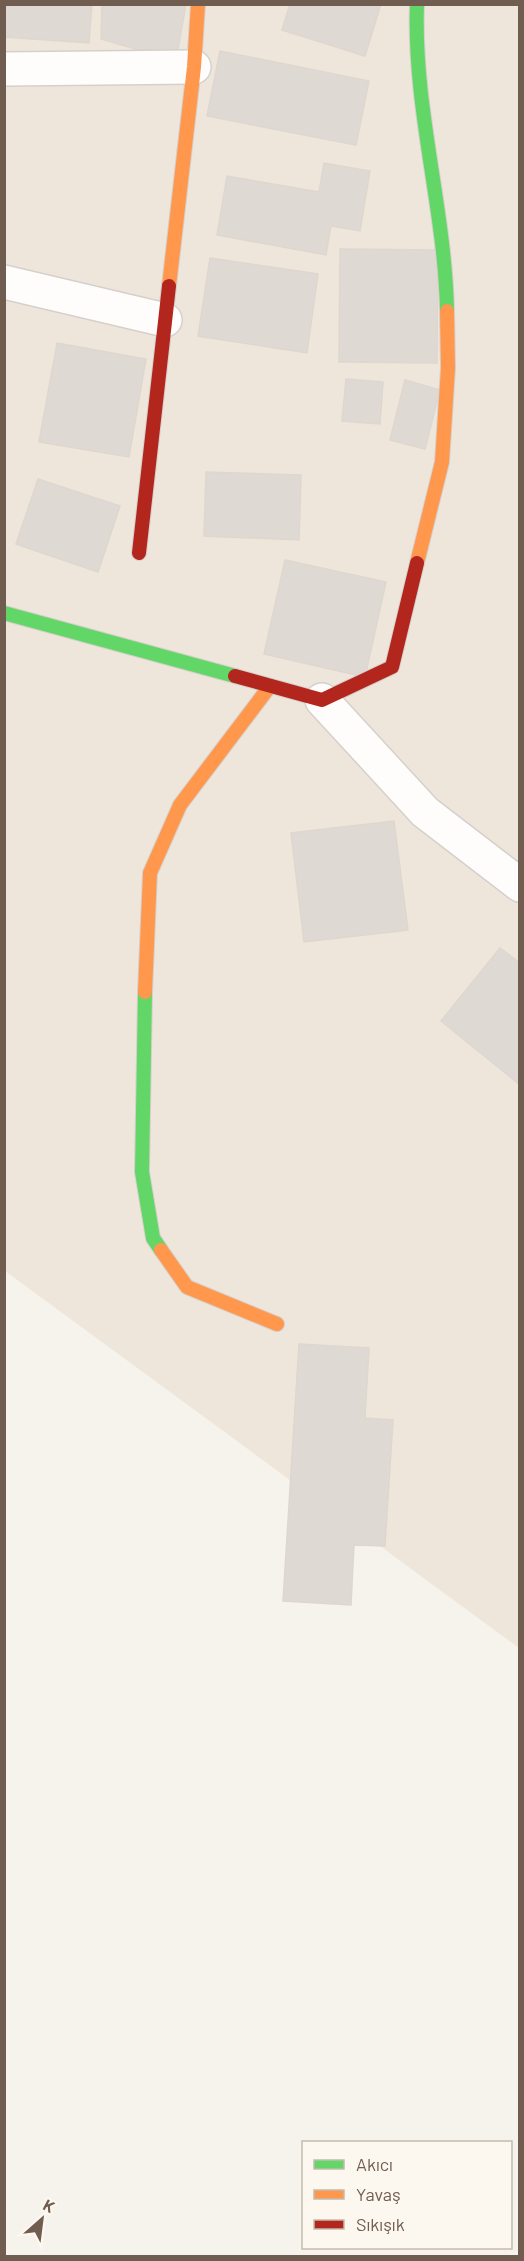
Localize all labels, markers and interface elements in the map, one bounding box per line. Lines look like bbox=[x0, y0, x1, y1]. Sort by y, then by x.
legend bbox=[302, 2141, 512, 2249]
text: Akıcı bbox=[356, 2153, 393, 2175]
text: Yavaş bbox=[356, 2183, 401, 2205]
north arrow bbox=[12, 2189, 72, 2249]
text: K bbox=[40, 2195, 58, 2216]
text: Sıkışık bbox=[356, 2213, 405, 2235]

